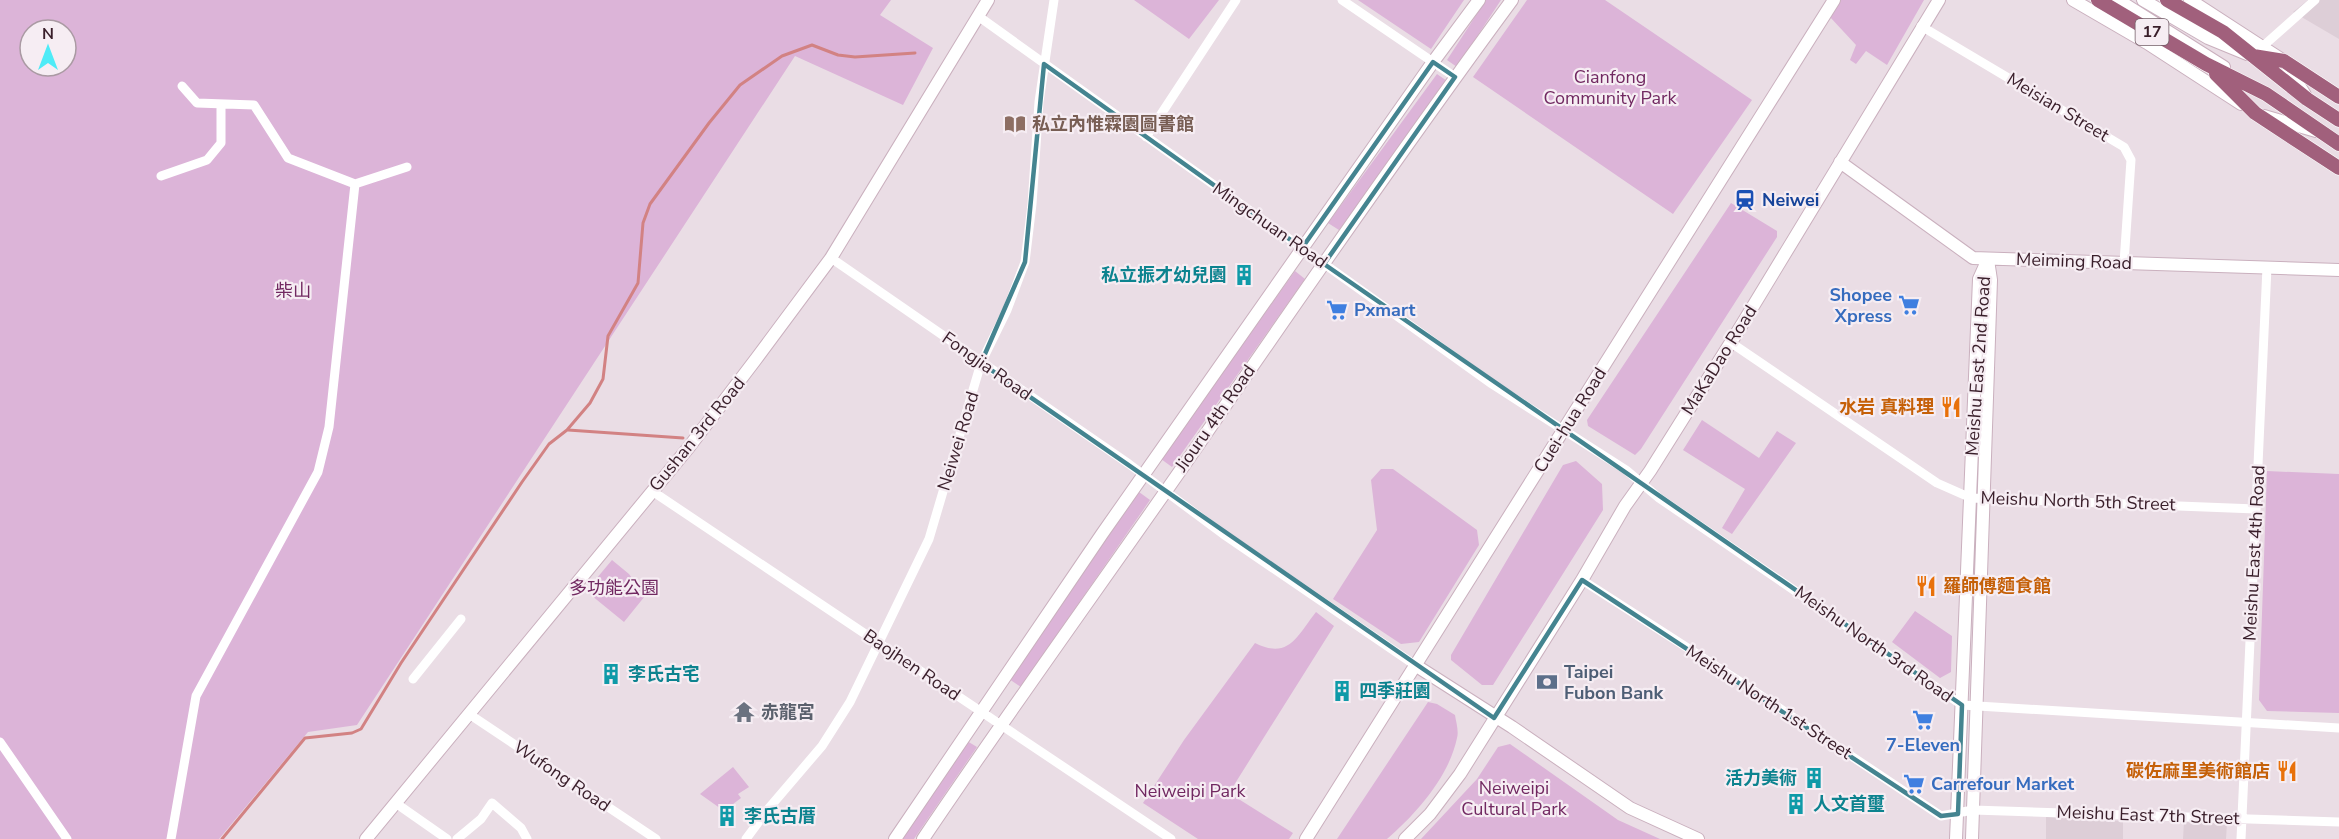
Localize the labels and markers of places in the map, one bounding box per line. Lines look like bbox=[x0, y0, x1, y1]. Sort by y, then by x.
library icon: 私立內惟霖園圖書館 bbox=[1003, 112, 1027, 136]
place label: 私立內惟霖園圖書館 bbox=[1032, 112, 1194, 136]
station icon: Neiwei bbox=[1733, 188, 1757, 212]
place label: Neiwei bbox=[1762, 188, 1819, 212]
place label: 私立振才幼兒園 bbox=[1101, 263, 1227, 287]
building icon: 私立振才幼兒園 bbox=[1232, 263, 1256, 287]
place label: Shopee Xpress bbox=[1829, 283, 1892, 328]
supermarket icon: Shopee Xpress bbox=[1897, 293, 1921, 317]
supermarket icon: Pxmart bbox=[1325, 298, 1349, 322]
place label: Pxmart bbox=[1354, 298, 1415, 322]
place label: 水岩 真料理 bbox=[1839, 395, 1934, 419]
restaurant icon: 水岩 真料理 bbox=[1939, 395, 1963, 419]
restaurant icon: 羅師傅麵食館 bbox=[1914, 574, 1938, 598]
place label: 羅師傅麵食館 bbox=[1943, 574, 2051, 598]
place label: Taipei Fubon Bank bbox=[1564, 660, 1664, 705]
building icon: 李氏古宅 bbox=[599, 662, 623, 686]
place label: 李氏古宅 bbox=[628, 662, 700, 686]
bank icon: Taipei Fubon Bank bbox=[1535, 670, 1559, 694]
building icon: 四季莊園 bbox=[1330, 679, 1354, 703]
place label: 四季莊園 bbox=[1359, 679, 1431, 703]
temple icon: 赤龍宮 bbox=[732, 700, 756, 724]
place label: 赤龍宮 bbox=[761, 700, 815, 724]
supermarket icon: 7-Eleven bbox=[1911, 708, 1935, 732]
place label: 7-Eleven bbox=[1886, 733, 1960, 757]
place label: 碳佐麻里美術館店 bbox=[2126, 759, 2270, 783]
restaurant icon: 碳佐麻里美術館店 bbox=[2275, 759, 2299, 783]
place label: 活力美術 bbox=[1725, 766, 1797, 790]
building icon: 活力美術 bbox=[1802, 766, 1826, 790]
supermarket icon: Carrefour Market bbox=[1902, 772, 1926, 796]
place label: Carrefour Market bbox=[1931, 772, 2074, 796]
building icon: 人文首璽 bbox=[1784, 792, 1808, 816]
place label: 人文首璽 bbox=[1813, 792, 1885, 816]
building icon: 李氏古厝 bbox=[715, 804, 739, 828]
place label: 李氏古厝 bbox=[744, 804, 816, 828]

